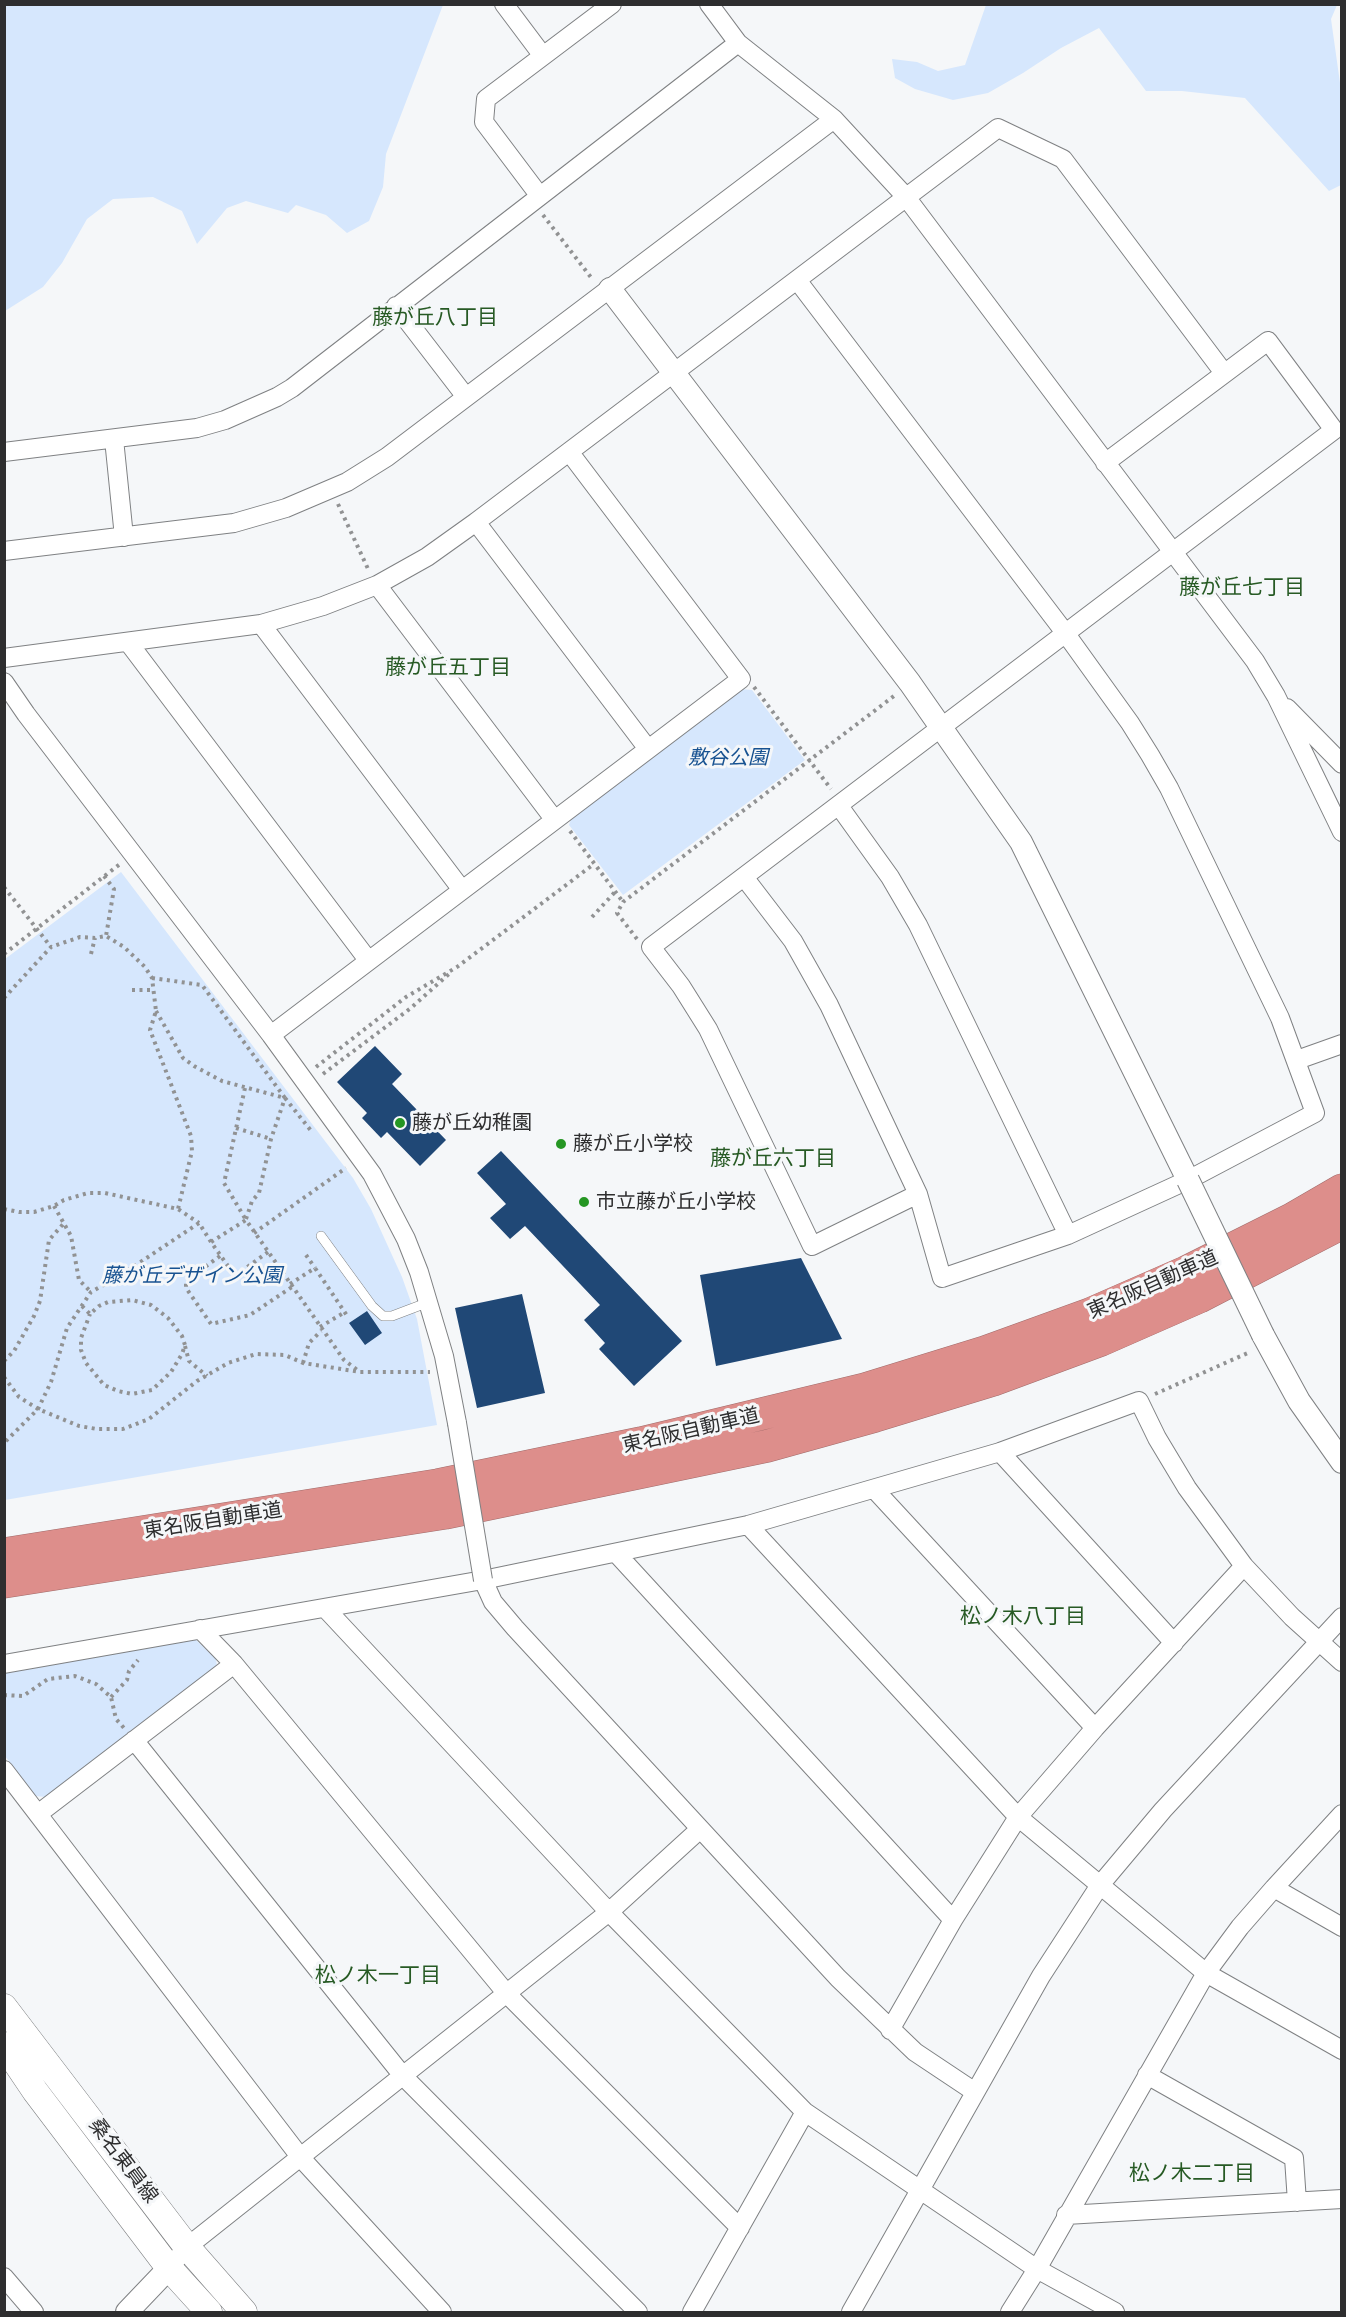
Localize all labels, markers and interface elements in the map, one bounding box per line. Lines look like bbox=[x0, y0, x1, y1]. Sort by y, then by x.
district label: 藤が丘八丁目 bbox=[372, 305, 498, 331]
district label: 藤が丘七丁目 bbox=[1179, 575, 1305, 601]
district label: 藤が丘五丁目 bbox=[385, 655, 511, 681]
park label: 敷谷公園 bbox=[688, 746, 768, 770]
place label: 藤が丘幼稚園 bbox=[412, 1111, 532, 1135]
marker: 藤が丘幼稚園 bbox=[393, 1116, 407, 1130]
place label: 藤が丘小学校 bbox=[573, 1132, 693, 1156]
marker: 藤が丘小学校 bbox=[554, 1137, 568, 1151]
district label: 藤が丘六丁目 bbox=[710, 1146, 836, 1172]
place label: 市立藤が丘小学校 bbox=[596, 1190, 756, 1214]
marker: 市立藤が丘小学校 bbox=[577, 1195, 591, 1209]
street label: 東名阪自動車道 bbox=[1084, 1246, 1222, 1324]
park label: 藤が丘デザイン公園 bbox=[102, 1264, 282, 1288]
street label: 東名阪自動車道 bbox=[620, 1404, 762, 1458]
street label: 東名阪自動車道 bbox=[142, 1498, 284, 1544]
district label: 松ノ木八丁目 bbox=[960, 1604, 1086, 1630]
district label: 松ノ木一丁目 bbox=[315, 1963, 441, 1989]
street label: 桑名東員線 bbox=[83, 2114, 163, 2208]
district label: 松ノ木二丁目 bbox=[1129, 2161, 1255, 2187]

